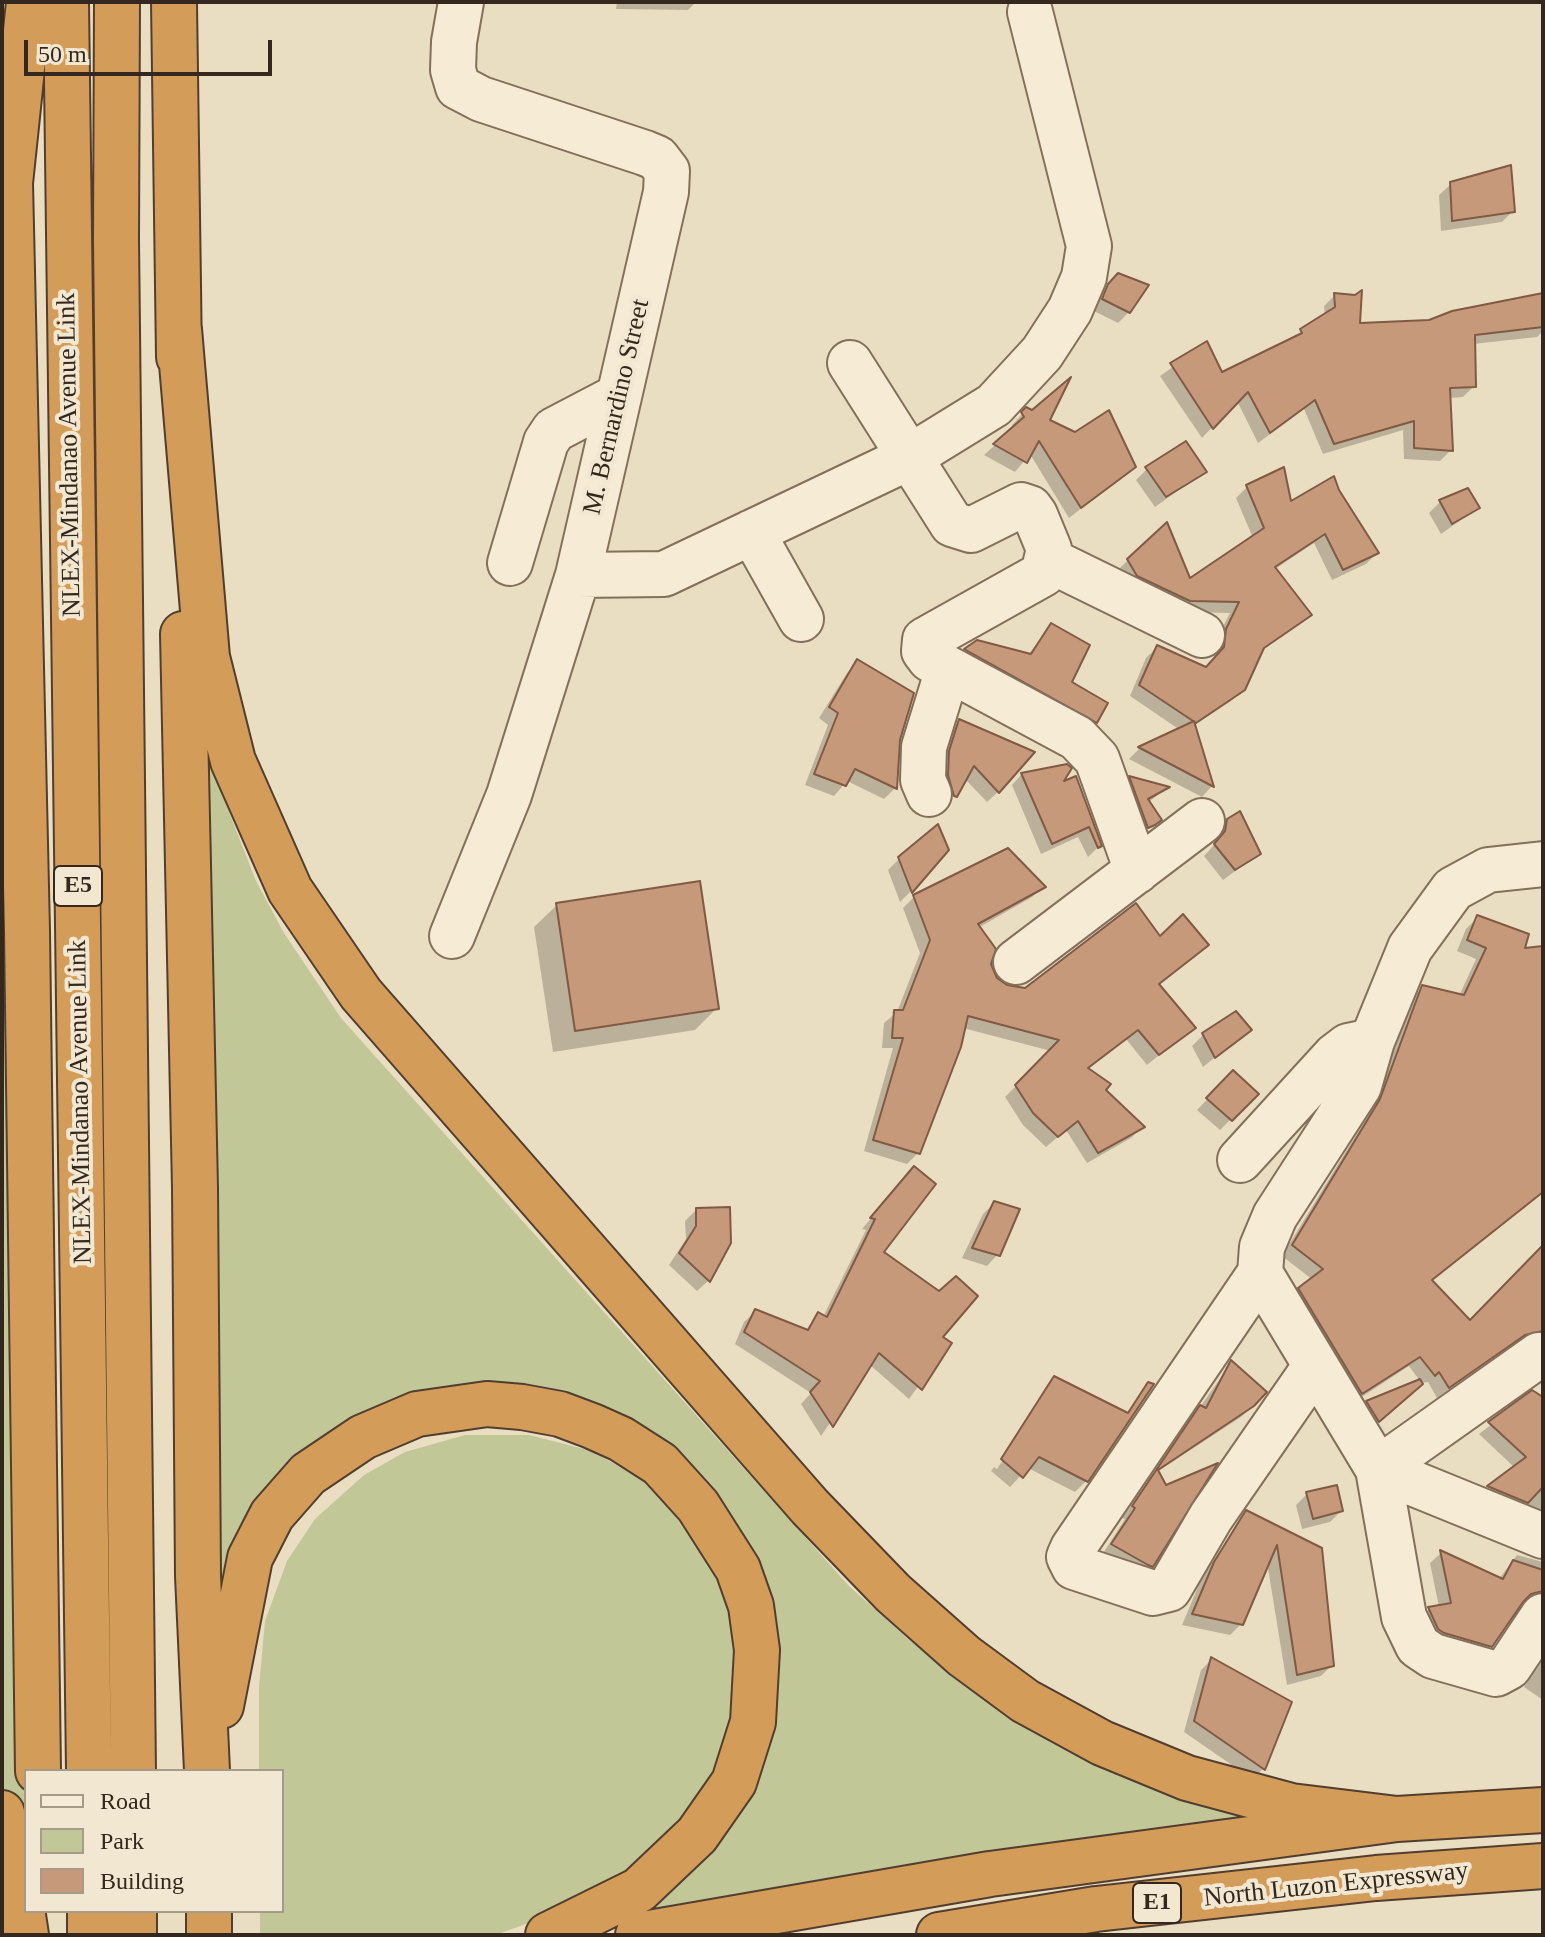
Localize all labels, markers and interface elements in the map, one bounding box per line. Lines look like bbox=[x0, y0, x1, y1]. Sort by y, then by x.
scale bar bbox=[28, 24, 276, 74]
text: 50 m bbox=[38, 41, 87, 67]
street label: NLEX-Mindanao Avenue Link bbox=[52, 293, 88, 617]
street label: M. Bernardino Street bbox=[577, 296, 657, 518]
road number: E5 bbox=[54, 866, 102, 906]
street label: NLEX-Mindanao Avenue Link bbox=[63, 940, 99, 1264]
legend bbox=[24, 1769, 284, 1913]
text: Road bbox=[100, 1788, 151, 1814]
text: Park bbox=[100, 1828, 144, 1854]
street label: North Luzon Expressway bbox=[1202, 1856, 1470, 1914]
text: Building bbox=[100, 1868, 184, 1894]
road number: E1 bbox=[1133, 1883, 1181, 1923]

